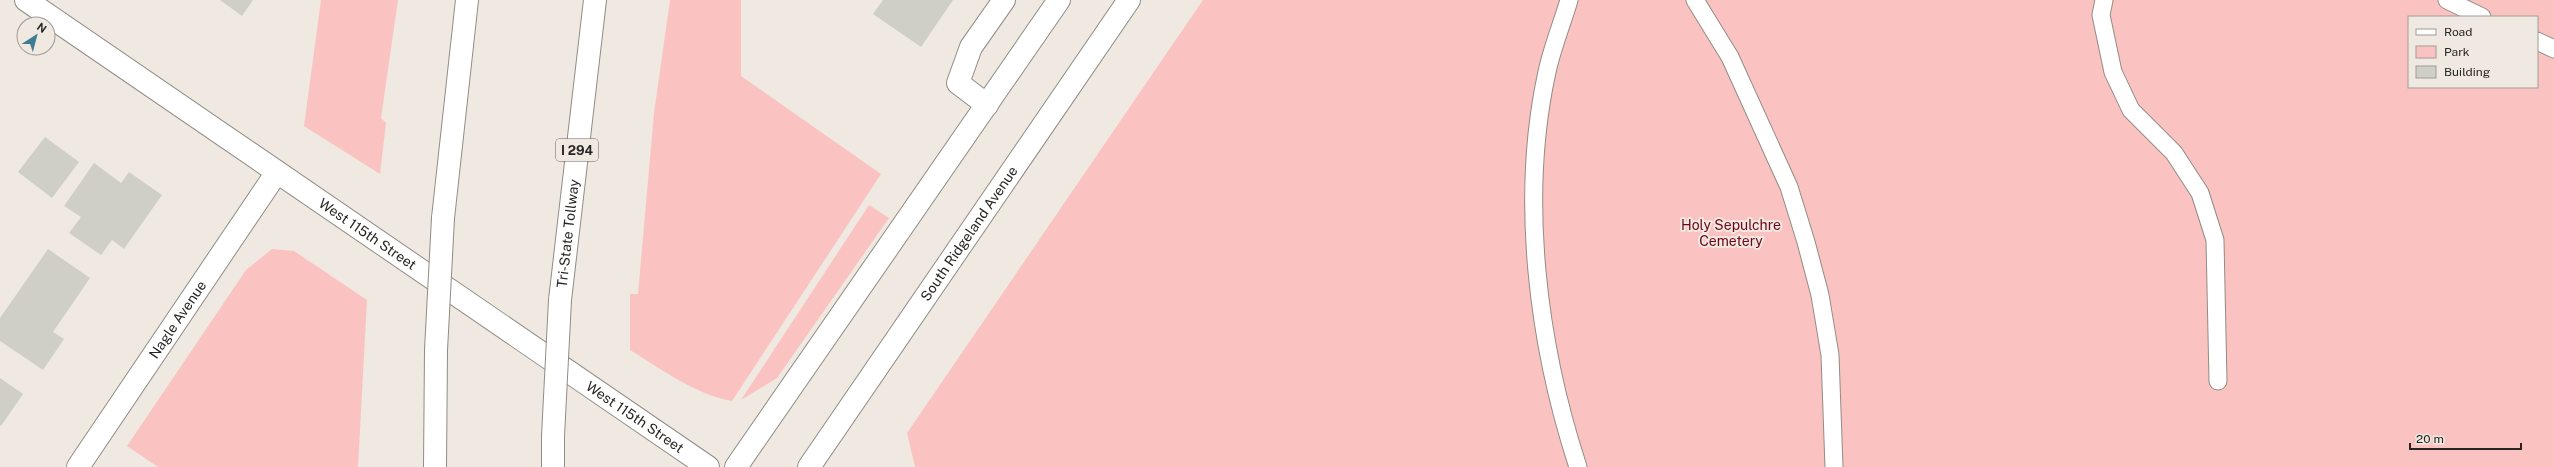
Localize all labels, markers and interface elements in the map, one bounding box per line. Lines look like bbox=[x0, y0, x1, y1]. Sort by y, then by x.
north arrow bbox=[16, 16, 56, 56]
legend bbox=[2408, 16, 2538, 88]
text: N bbox=[35, 21, 49, 35]
text: Road bbox=[2444, 25, 2472, 39]
text: Park bbox=[2444, 45, 2470, 59]
text: Building bbox=[2444, 65, 2490, 79]
road number: I 294 bbox=[556, 139, 598, 161]
street label: South Ridgeland Avenue bbox=[917, 163, 1021, 304]
street label: Tri-State Tollway bbox=[553, 178, 582, 289]
street label: West 115th Street bbox=[316, 195, 419, 273]
park label: Holy Sepulchre Cemetery bbox=[1681, 217, 1781, 249]
street label: Nagle Avenue bbox=[146, 278, 209, 361]
street label: West 115th Street bbox=[583, 378, 687, 456]
scale bar bbox=[2410, 425, 2521, 451]
text: 20 m bbox=[2416, 432, 2444, 446]

